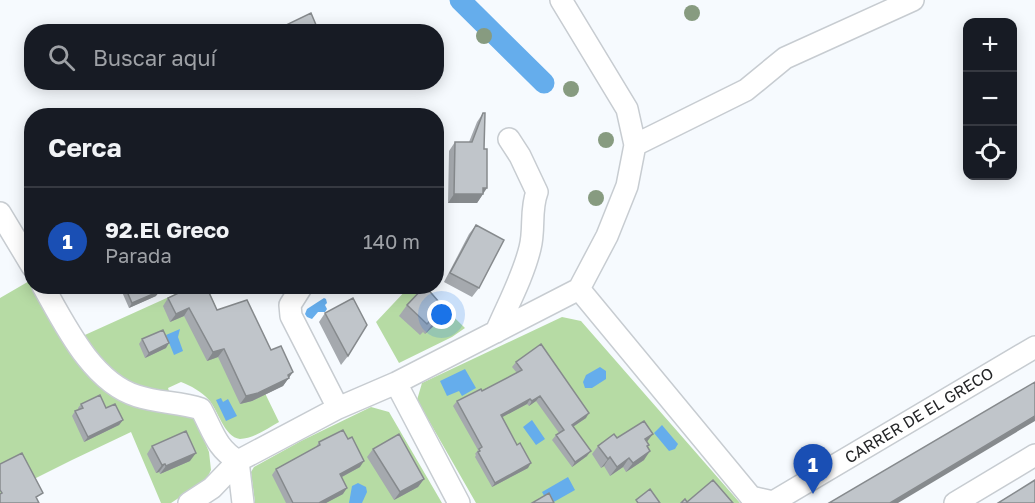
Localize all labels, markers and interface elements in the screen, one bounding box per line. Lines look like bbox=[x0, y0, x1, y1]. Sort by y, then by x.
map controls bbox=[963, 18, 1017, 180]
button: + bbox=[963, 18, 1017, 72]
search box bbox=[24, 24, 444, 90]
icon: search bbox=[45, 41, 78, 74]
text: Buscar aquí bbox=[93, 44, 216, 71]
button: − bbox=[963, 72, 1017, 126]
button: locate bbox=[963, 126, 1017, 180]
text: Cerca bbox=[48, 132, 122, 163]
text: 92.El Greco bbox=[105, 216, 229, 243]
text: 1 bbox=[62, 229, 73, 253]
text: 140 m bbox=[363, 229, 420, 253]
text: Parada bbox=[105, 243, 172, 267]
your location bbox=[427, 300, 456, 329]
street label: CARRER DE EL GRECO bbox=[841, 363, 997, 467]
pin: 1 bbox=[794, 444, 832, 494]

